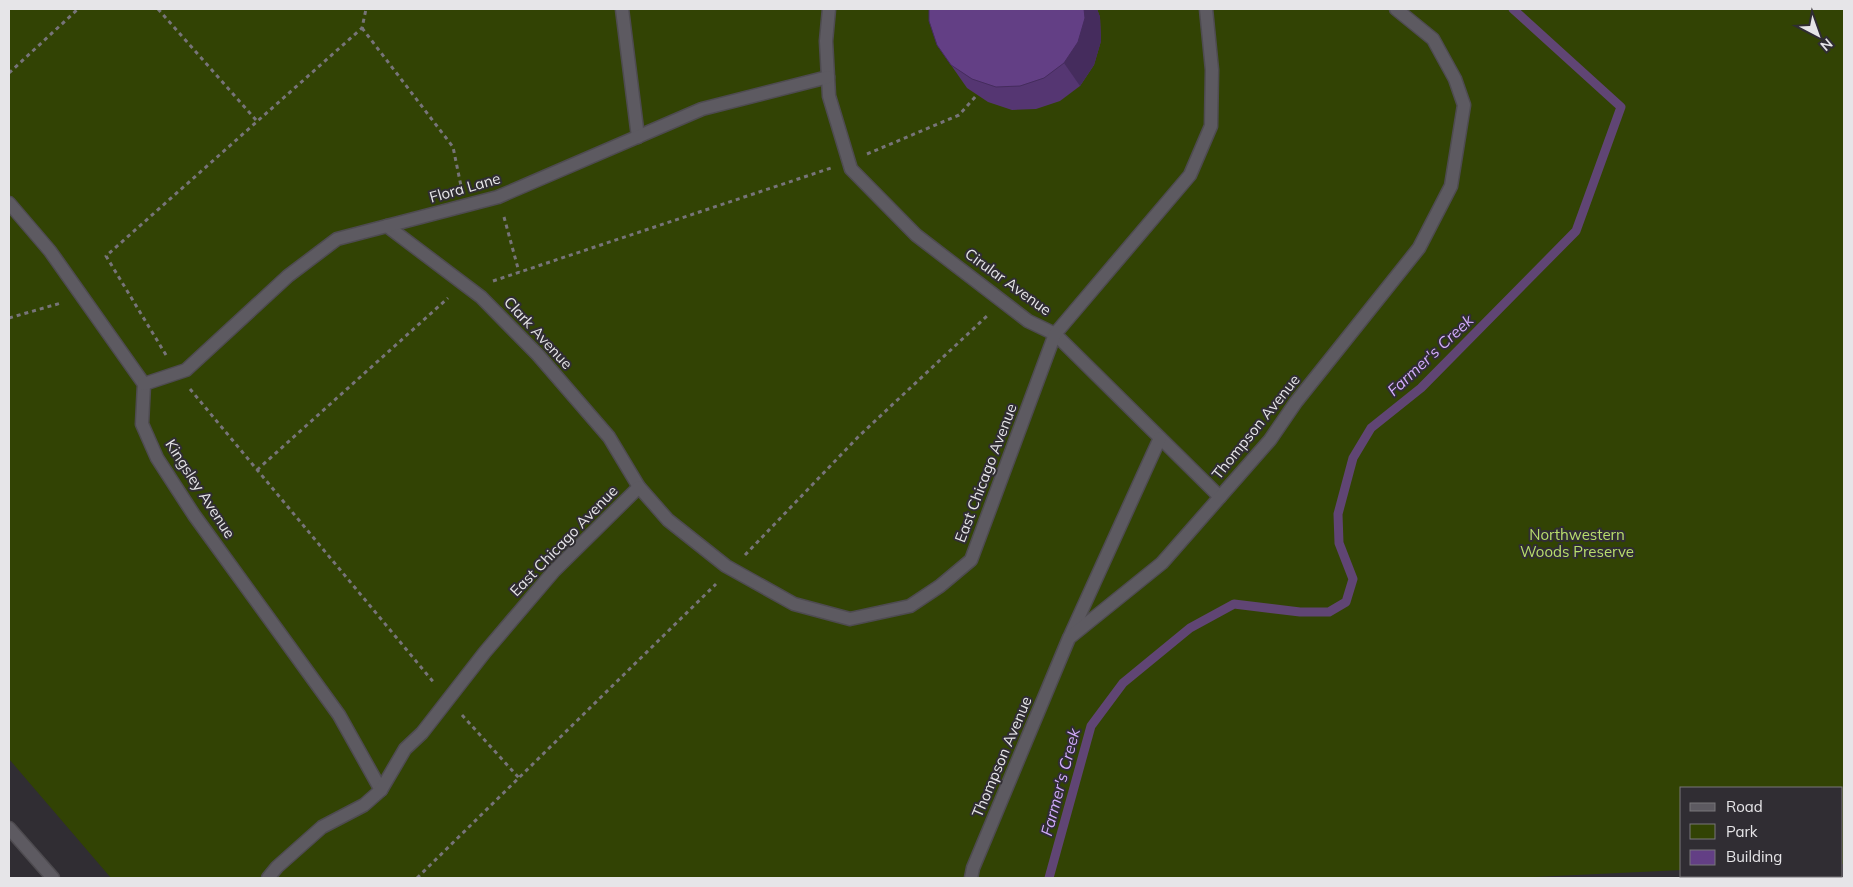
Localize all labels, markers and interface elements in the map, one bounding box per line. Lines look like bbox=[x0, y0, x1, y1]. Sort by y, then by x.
north arrow bbox=[1793, 10, 1843, 60]
text: N bbox=[1817, 35, 1836, 55]
street label: Flora Lane bbox=[427, 168, 503, 207]
street label: Cirular Avenue bbox=[961, 244, 1055, 319]
street label: Clark Avenue bbox=[500, 292, 577, 373]
water label: Farmer's Creek bbox=[1383, 309, 1478, 400]
street label: Thompson Avenue bbox=[1207, 370, 1304, 483]
street label: East Chicago Avenue bbox=[950, 401, 1021, 545]
street label: Kingsley Avenue bbox=[161, 436, 239, 542]
street label: East Chicago Avenue bbox=[506, 481, 622, 600]
park label: Northwestern Woods Preserve bbox=[1520, 525, 1634, 561]
street label: Thompson Avenue bbox=[967, 693, 1036, 820]
water label: Farmer's Creek bbox=[1036, 725, 1084, 838]
legend bbox=[1680, 787, 1843, 877]
text: Road bbox=[1726, 797, 1763, 816]
text: Park bbox=[1726, 822, 1758, 841]
text: Building bbox=[1726, 847, 1782, 866]

